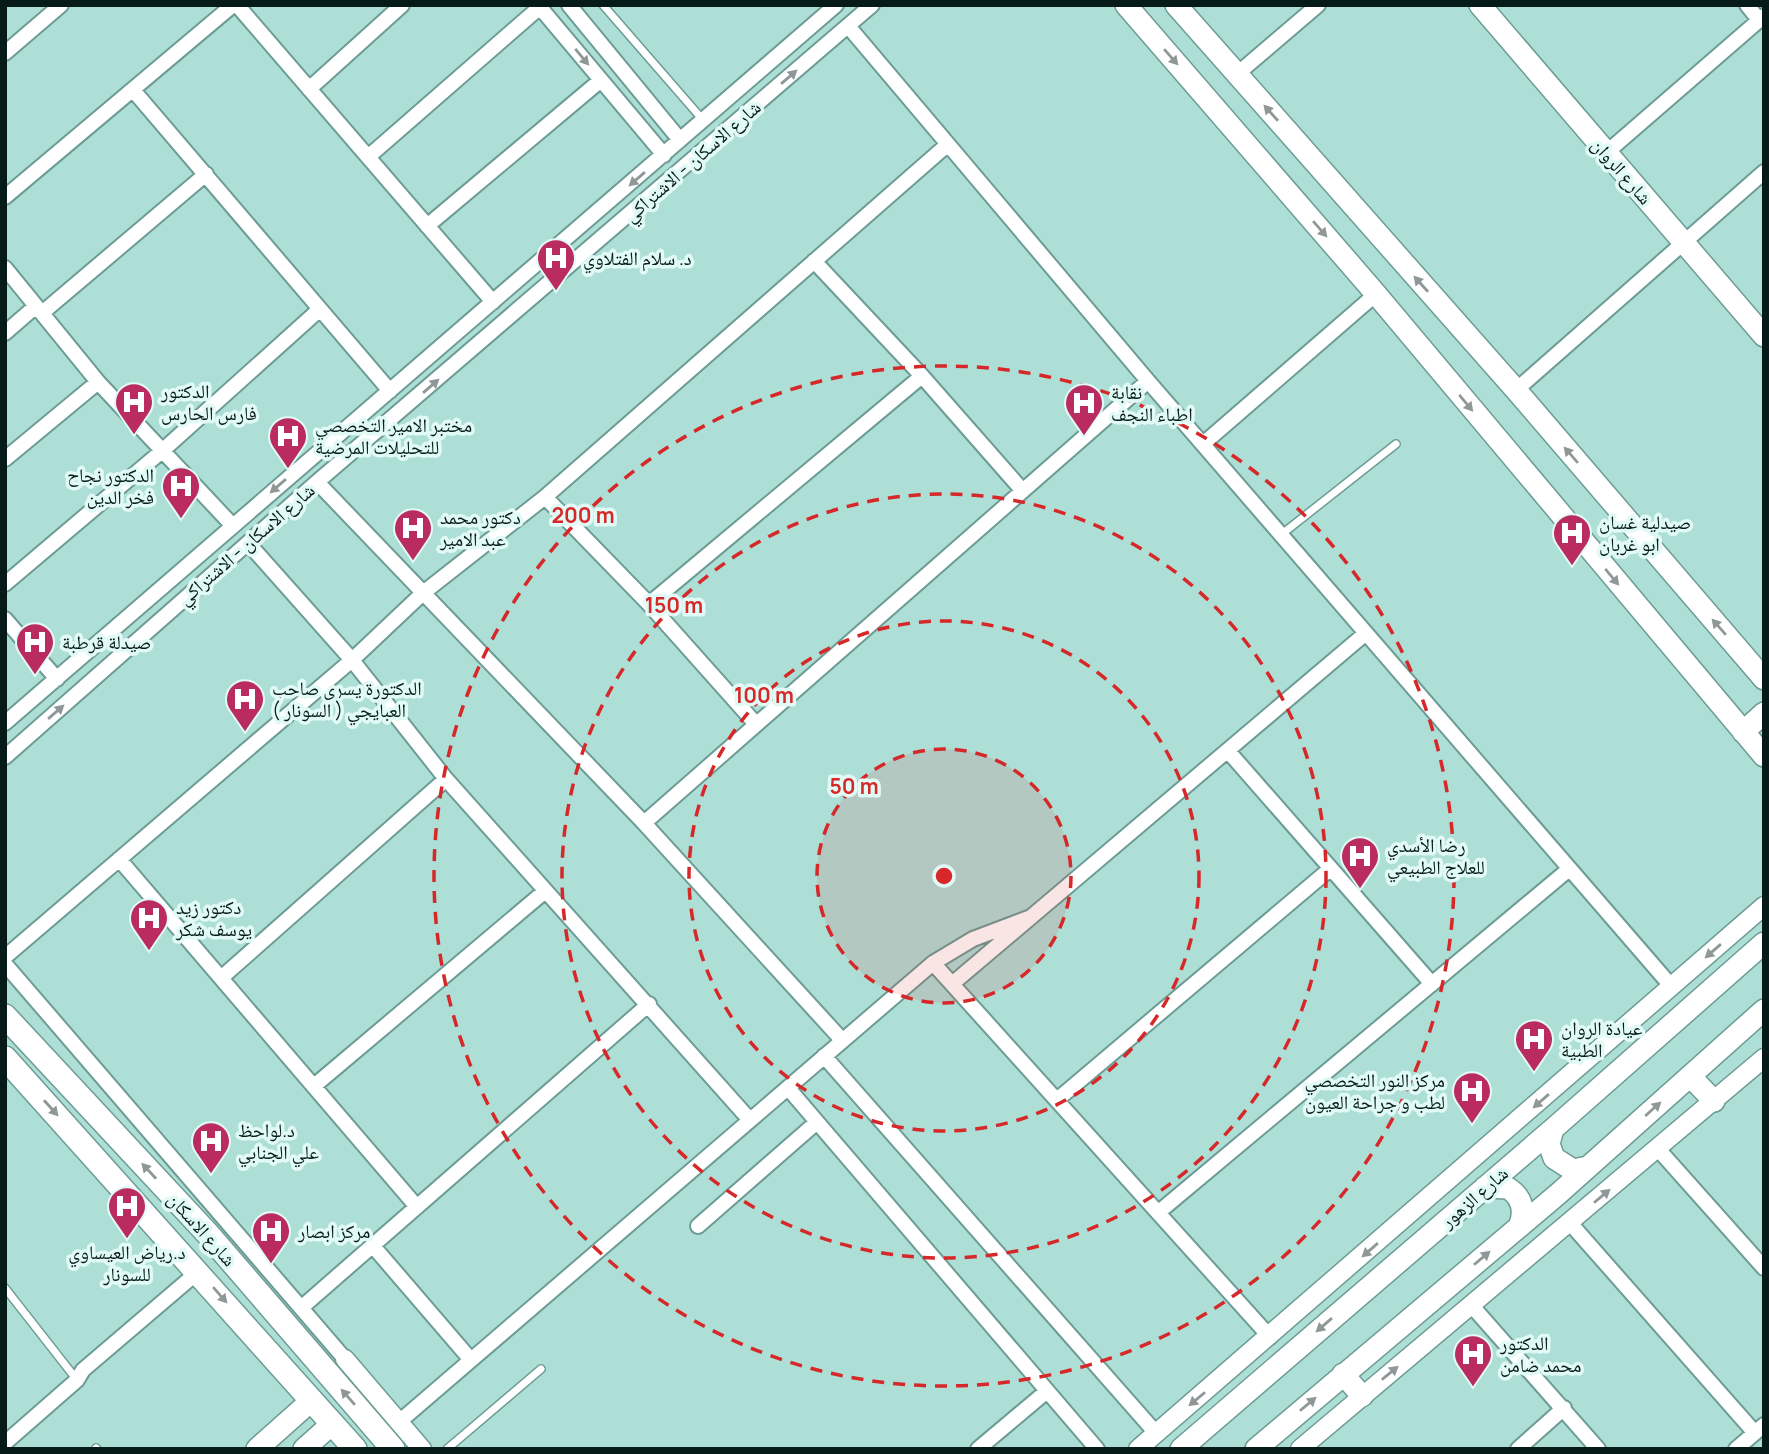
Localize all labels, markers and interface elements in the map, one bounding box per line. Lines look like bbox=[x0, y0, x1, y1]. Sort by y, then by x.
one-way arrow bbox=[1163, 48, 1179, 66]
one-way arrow bbox=[574, 49, 589, 66]
one-way arrow bbox=[780, 69, 798, 85]
street label: شارع الاسكان - الاشتراكي bbox=[618, 94, 768, 230]
one-way arrow bbox=[1263, 105, 1279, 122]
street label: شارع الروان bbox=[1586, 132, 1658, 210]
one-way arrow bbox=[628, 171, 645, 186]
one-way arrow bbox=[1312, 220, 1328, 238]
hospital icon: د. سلام الفتلاوي bbox=[535, 237, 577, 292]
place label: د. سلام الفتلاوي bbox=[583, 245, 692, 274]
one-way arrow bbox=[1414, 275, 1430, 292]
place label: الدكتور فارس الحارس bbox=[160, 378, 257, 426]
one-way arrow bbox=[422, 378, 440, 394]
place label: نقابة اطباء النجف bbox=[1111, 379, 1193, 427]
hospital icon: الدكتور فارس الحارس bbox=[113, 381, 155, 436]
hospital icon: نقابة اطباء النجف bbox=[1063, 382, 1105, 437]
one-way arrow bbox=[1458, 395, 1473, 412]
place label: مختبر الامير التخصصي للتحليلات المرضية bbox=[315, 412, 472, 460]
hospital icon: مختبر الامير التخصصي للتحليلات المرضية bbox=[267, 415, 309, 470]
one-way arrow bbox=[1564, 446, 1579, 463]
place label: الدكتور نجاح فخر الدين bbox=[67, 462, 154, 510]
hospital icon: الدكتور نجاح فخر الدين bbox=[160, 465, 202, 520]
street label: شارع الاسكان - الاشتراكي bbox=[172, 477, 322, 613]
one-way arrow bbox=[269, 478, 287, 494]
text: 200 m bbox=[551, 501, 615, 529]
place label: دكتور محمد عبد الامير bbox=[439, 504, 521, 552]
hospital icon: دكتور محمد عبد الامير bbox=[392, 507, 434, 562]
place label: صيدلية غسان ابو غربان bbox=[1599, 509, 1691, 557]
hospital icon: صيدلية غسان ابو غربان bbox=[1551, 512, 1593, 567]
one-way arrow bbox=[1605, 568, 1620, 586]
text: 150 m bbox=[645, 591, 703, 619]
one-way arrow bbox=[1712, 619, 1727, 636]
hospital icon: صيدلة قرطبة bbox=[14, 621, 56, 676]
place label: صيدلة قرطبة bbox=[62, 629, 152, 655]
place label: الدكتورة يسرى صاحب العبايجي ( السونار ) bbox=[272, 675, 422, 726]
hospital icon: الدكتورة يسرى صاحب العبايجي ( السونار ) bbox=[224, 678, 266, 733]
text: 100 m bbox=[734, 681, 794, 709]
one-way arrow bbox=[48, 705, 65, 720]
text: 50 m bbox=[829, 772, 879, 800]
place label: رضا الأسدي للعلاج الطبيعي bbox=[1387, 832, 1485, 883]
hospital icon: رضا الأسدي للعلاج الطبيعي bbox=[1339, 835, 1381, 890]
centre of rings bbox=[932, 864, 956, 888]
place label: دكتور زيد يوسف شكر bbox=[175, 894, 252, 942]
hospital icon: دكتور زيد يوسف شكر bbox=[128, 897, 170, 952]
one-way arrow bbox=[1704, 943, 1721, 958]
place label: عيادة الروان الطبية bbox=[1561, 1015, 1643, 1063]
hospital icon: عيادة الروان الطبية bbox=[1513, 1018, 1555, 1073]
place label: مركز النور التخصصي لطب و جراحة العيون bbox=[1305, 1067, 1445, 1115]
hospital icon: مركز النور التخصصي لطب و جراحة العيون bbox=[1451, 1070, 1493, 1125]
one-way arrow bbox=[1533, 1093, 1550, 1108]
one-way arrow bbox=[43, 1100, 58, 1117]
one-way arrow bbox=[1645, 1101, 1662, 1117]
place label: د.لواحظ علي الجنابي bbox=[238, 1117, 319, 1168]
hospital icon: د.لواحظ علي الجنابي bbox=[190, 1120, 232, 1175]
street label: شارع الزهور bbox=[1434, 1160, 1513, 1234]
one-way arrow bbox=[142, 1163, 158, 1180]
hospital icon: د.رياض العيساوي للسونار bbox=[106, 1185, 148, 1240]
street label: شارع الاسكان bbox=[162, 1186, 242, 1272]
one-way arrow bbox=[1593, 1188, 1611, 1204]
hospital icon: مركز ابصار bbox=[250, 1210, 292, 1265]
place label: مركز ابصار bbox=[297, 1218, 370, 1244]
place label: د.رياض العيساوي للسونار bbox=[68, 1239, 186, 1287]
one-way arrow bbox=[1361, 1242, 1378, 1257]
one-way arrow bbox=[1473, 1251, 1490, 1266]
one-way arrow bbox=[212, 1286, 228, 1304]
one-way arrow bbox=[1316, 1317, 1333, 1332]
place label: الدكتور محمد ضامن bbox=[1499, 1330, 1582, 1378]
hospital icon: الدكتور محمد ضامن bbox=[1452, 1333, 1494, 1388]
one-way arrow bbox=[1381, 1366, 1398, 1381]
one-way arrow bbox=[340, 1388, 356, 1406]
one-way arrow bbox=[1189, 1391, 1207, 1406]
one-way arrow bbox=[1299, 1396, 1317, 1412]

